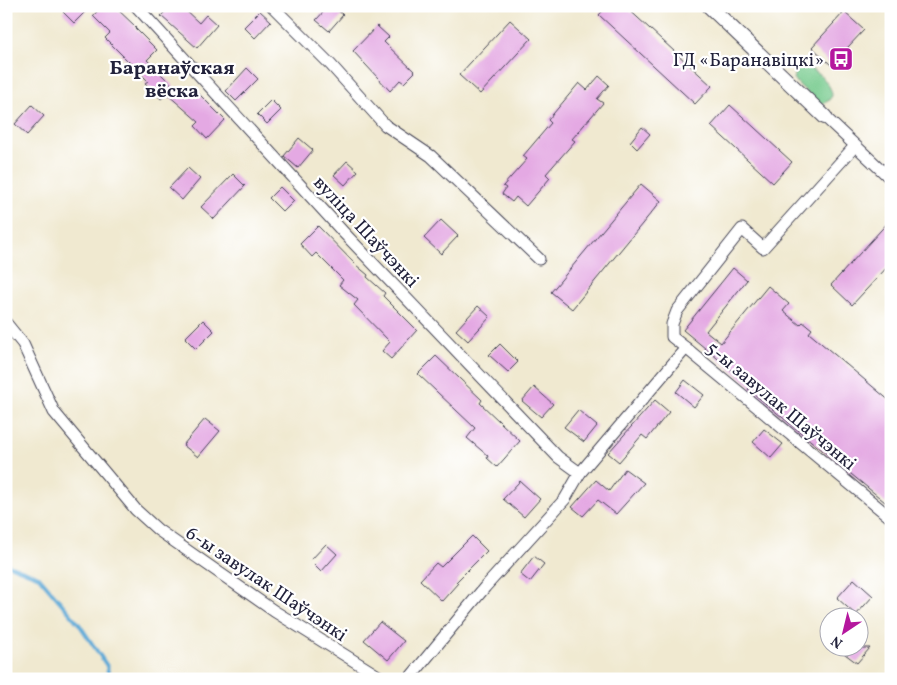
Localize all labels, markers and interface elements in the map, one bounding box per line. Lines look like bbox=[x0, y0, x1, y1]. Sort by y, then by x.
bus stop icon: ГД «Баранавіцкі» bbox=[828, 46, 854, 72]
place label: ГД «Баранавіцкі» bbox=[673, 48, 824, 74]
district label: Баранаўская вёска bbox=[109, 55, 235, 106]
street label: вуліца Шаўчэнкі bbox=[307, 171, 424, 294]
street label: 5-ы завулак Шаўчэнкі bbox=[700, 336, 862, 477]
street label: 6-ы завулак Шаўчэнкі bbox=[180, 521, 352, 649]
north arrow bbox=[820, 608, 870, 658]
text: N bbox=[828, 631, 847, 652]

